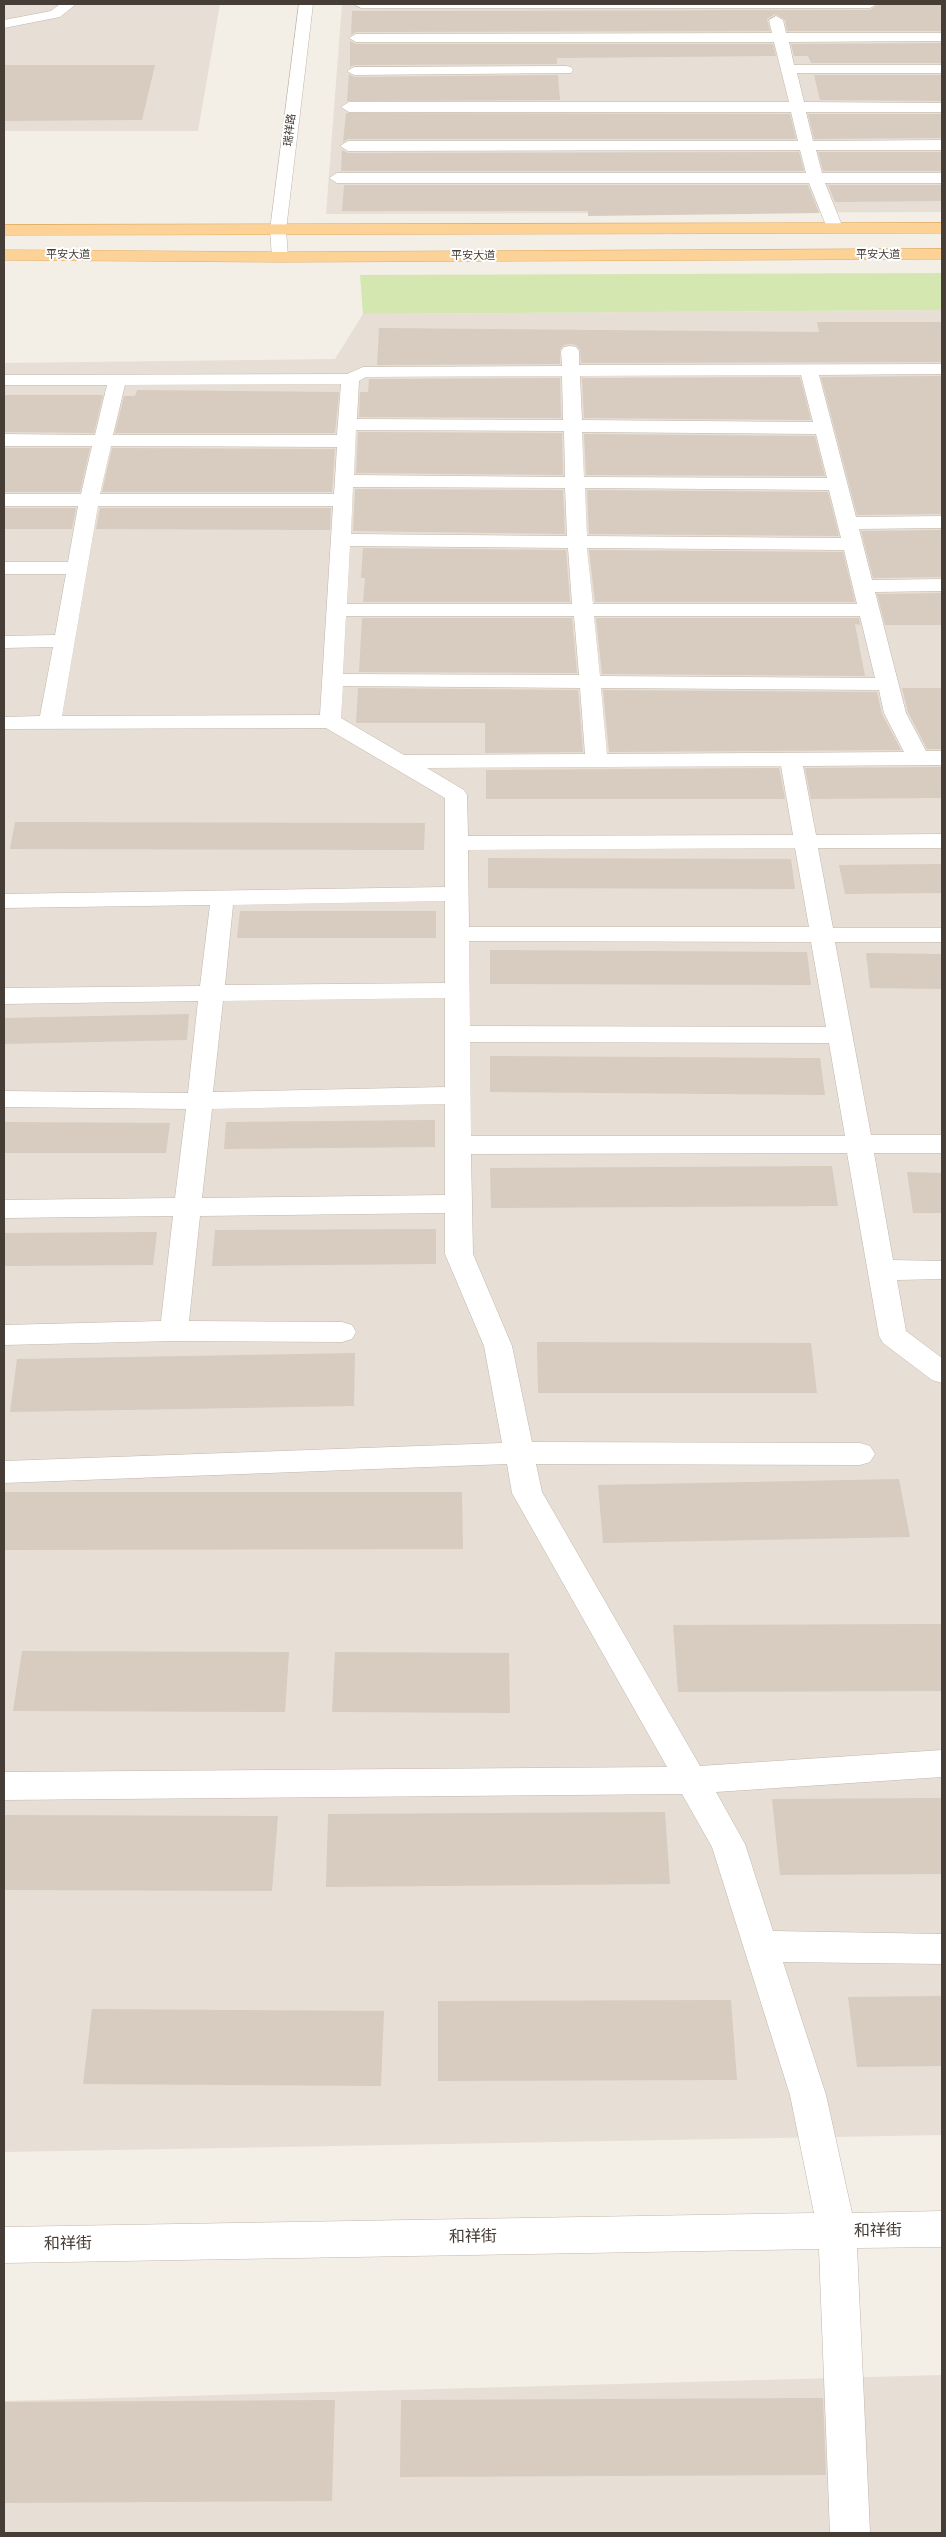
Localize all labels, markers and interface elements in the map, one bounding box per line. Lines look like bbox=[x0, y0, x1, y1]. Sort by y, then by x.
street label: 瑞祥路 bbox=[281, 113, 299, 147]
street label: 平安大道 bbox=[46, 248, 90, 262]
street label: 平安大道 bbox=[856, 248, 900, 262]
street label: 平安大道 bbox=[451, 249, 495, 263]
street label: 和祥街 bbox=[854, 2221, 902, 2241]
street label: 和祥街 bbox=[449, 2227, 497, 2247]
street label: 和祥街 bbox=[44, 2234, 92, 2254]

